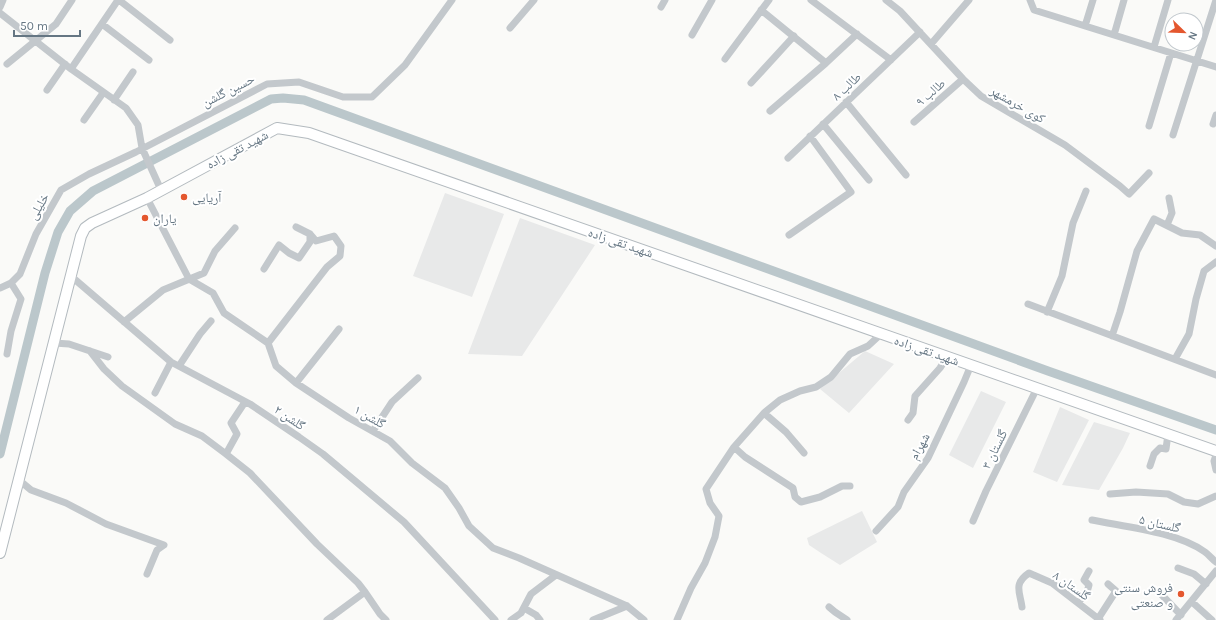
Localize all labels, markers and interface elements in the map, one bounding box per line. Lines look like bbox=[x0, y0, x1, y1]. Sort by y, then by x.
scale bar bbox=[14, 12, 80, 38]
north arrow bbox=[1164, 12, 1204, 52]
text: 50 m bbox=[20, 19, 48, 33]
text: N bbox=[1185, 30, 1200, 42]
street label: طالب ۸ bbox=[829, 69, 864, 104]
street label: حسین گلشن bbox=[199, 71, 258, 111]
street label: طالب ۹ bbox=[913, 76, 948, 110]
street label: کوی خرمشهر bbox=[986, 82, 1048, 127]
street label: شهید تقی زاده bbox=[204, 127, 271, 173]
street label: خلیلی bbox=[25, 190, 53, 223]
place label: آریایی bbox=[192, 190, 222, 206]
marker: آریایی bbox=[179, 192, 189, 202]
place label: یاران bbox=[153, 211, 176, 227]
marker: یاران bbox=[140, 213, 150, 223]
street label: شهید تقی زاده bbox=[586, 224, 655, 262]
street label: شهید تقی زاده bbox=[892, 332, 961, 370]
street label: گلشن ۲ bbox=[271, 402, 308, 434]
street label: گلشن ۱ bbox=[351, 402, 389, 433]
street label: گلستان ۳ bbox=[979, 427, 1011, 472]
street label: شهرام bbox=[906, 430, 934, 463]
street label: گلستان ۵ bbox=[1138, 511, 1182, 537]
street label: گلستان ۸ bbox=[1050, 567, 1094, 605]
place label: فروش سنتی و صنعتی bbox=[1114, 580, 1173, 611]
marker: فروش سنتی و صنعتی bbox=[1176, 589, 1186, 599]

